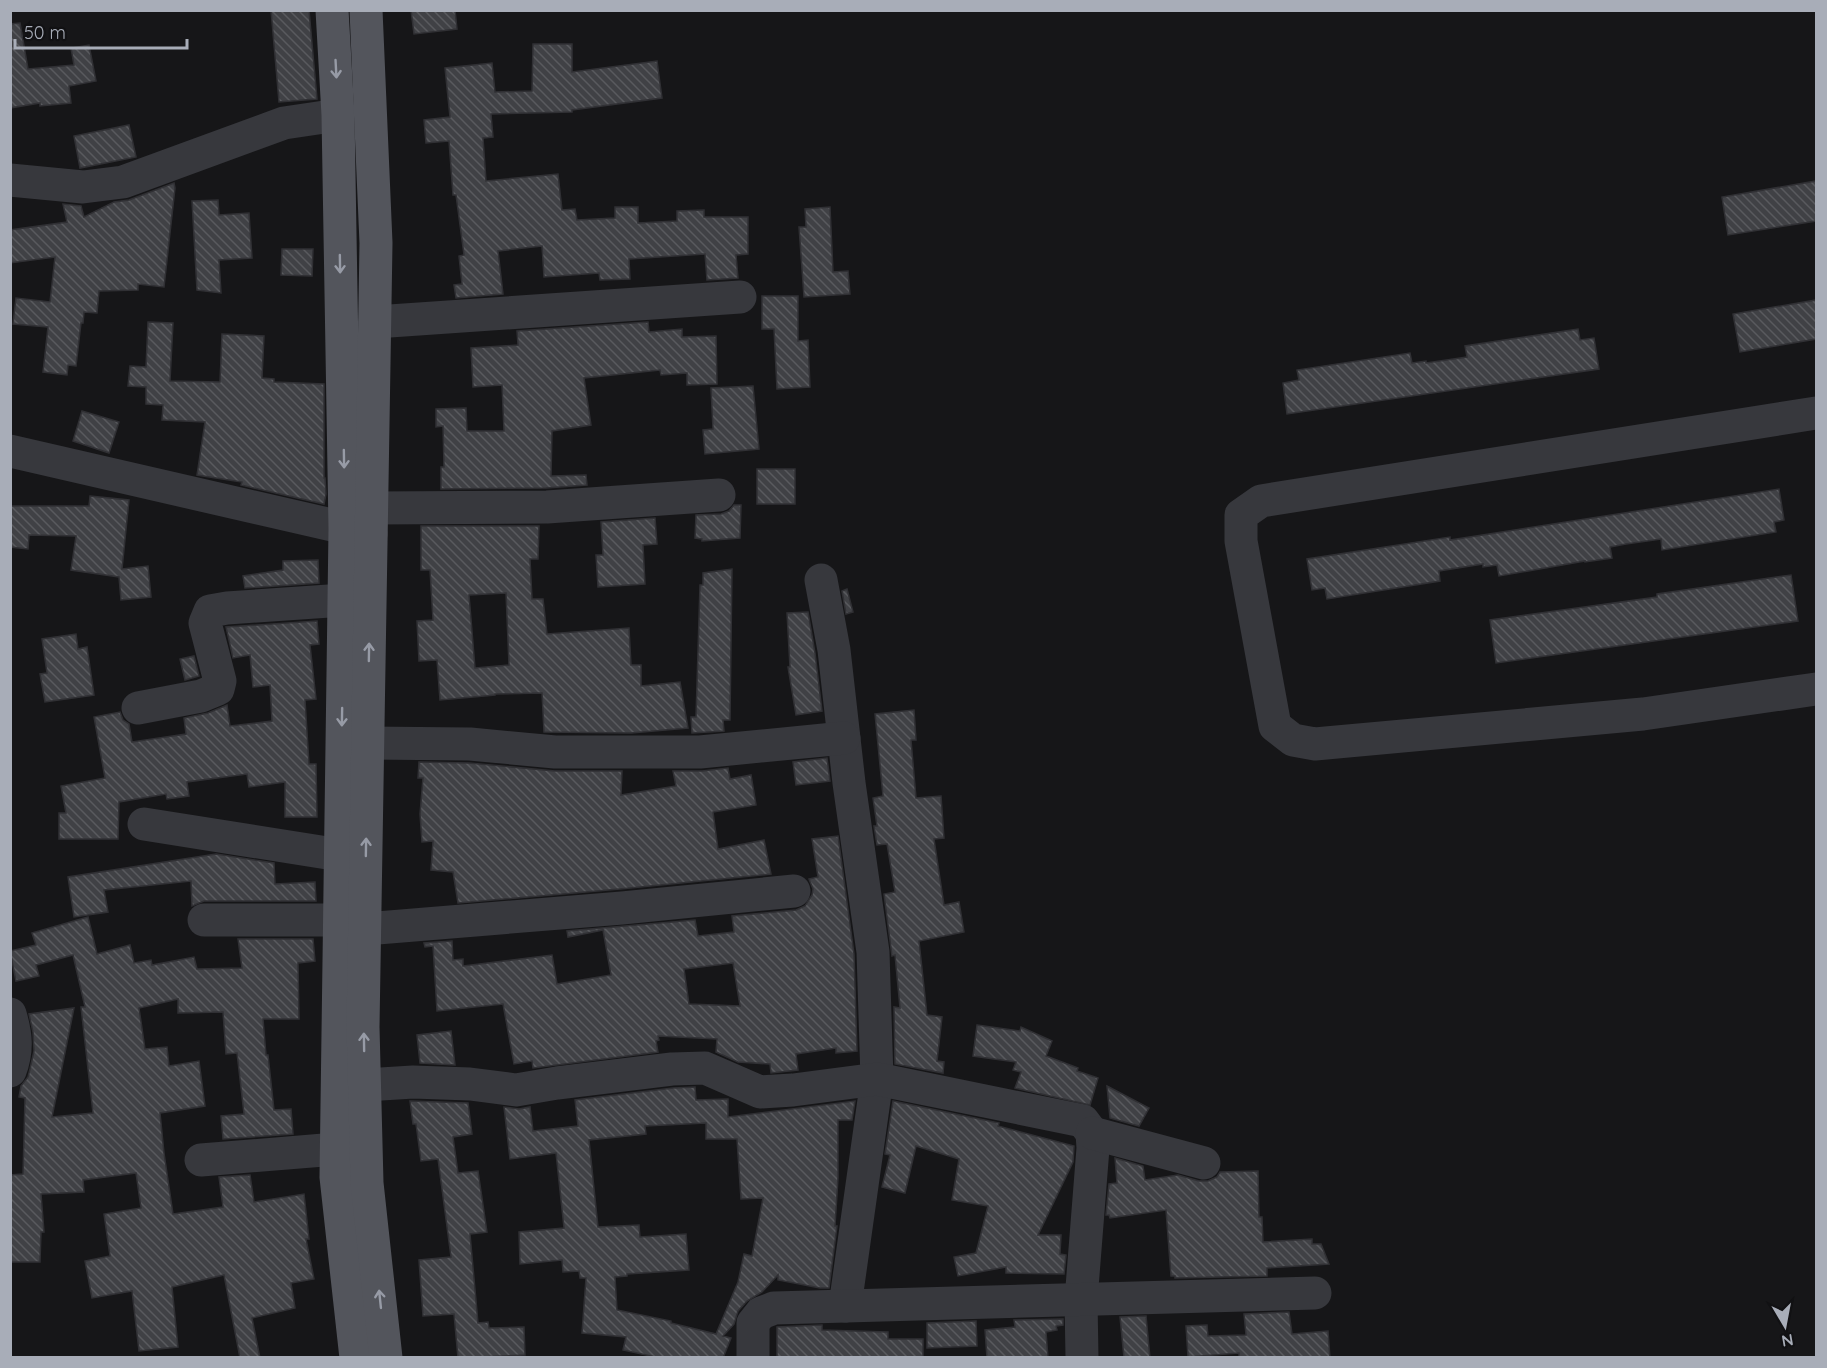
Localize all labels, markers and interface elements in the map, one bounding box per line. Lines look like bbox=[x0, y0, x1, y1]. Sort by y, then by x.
scale bar bbox=[15, 12, 188, 50]
text: 50 m bbox=[24, 21, 66, 44]
one-way arrow bbox=[330, 58, 341, 78]
one-way arrow bbox=[335, 253, 346, 273]
one-way arrow bbox=[338, 448, 349, 468]
one-way arrow bbox=[363, 643, 375, 663]
one-way arrow bbox=[336, 706, 348, 726]
one-way arrow bbox=[360, 838, 372, 858]
one-way arrow bbox=[358, 1033, 370, 1053]
one-way arrow bbox=[374, 1290, 385, 1310]
north arrow bbox=[1755, 1296, 1815, 1356]
text: N bbox=[1780, 1330, 1795, 1352]

